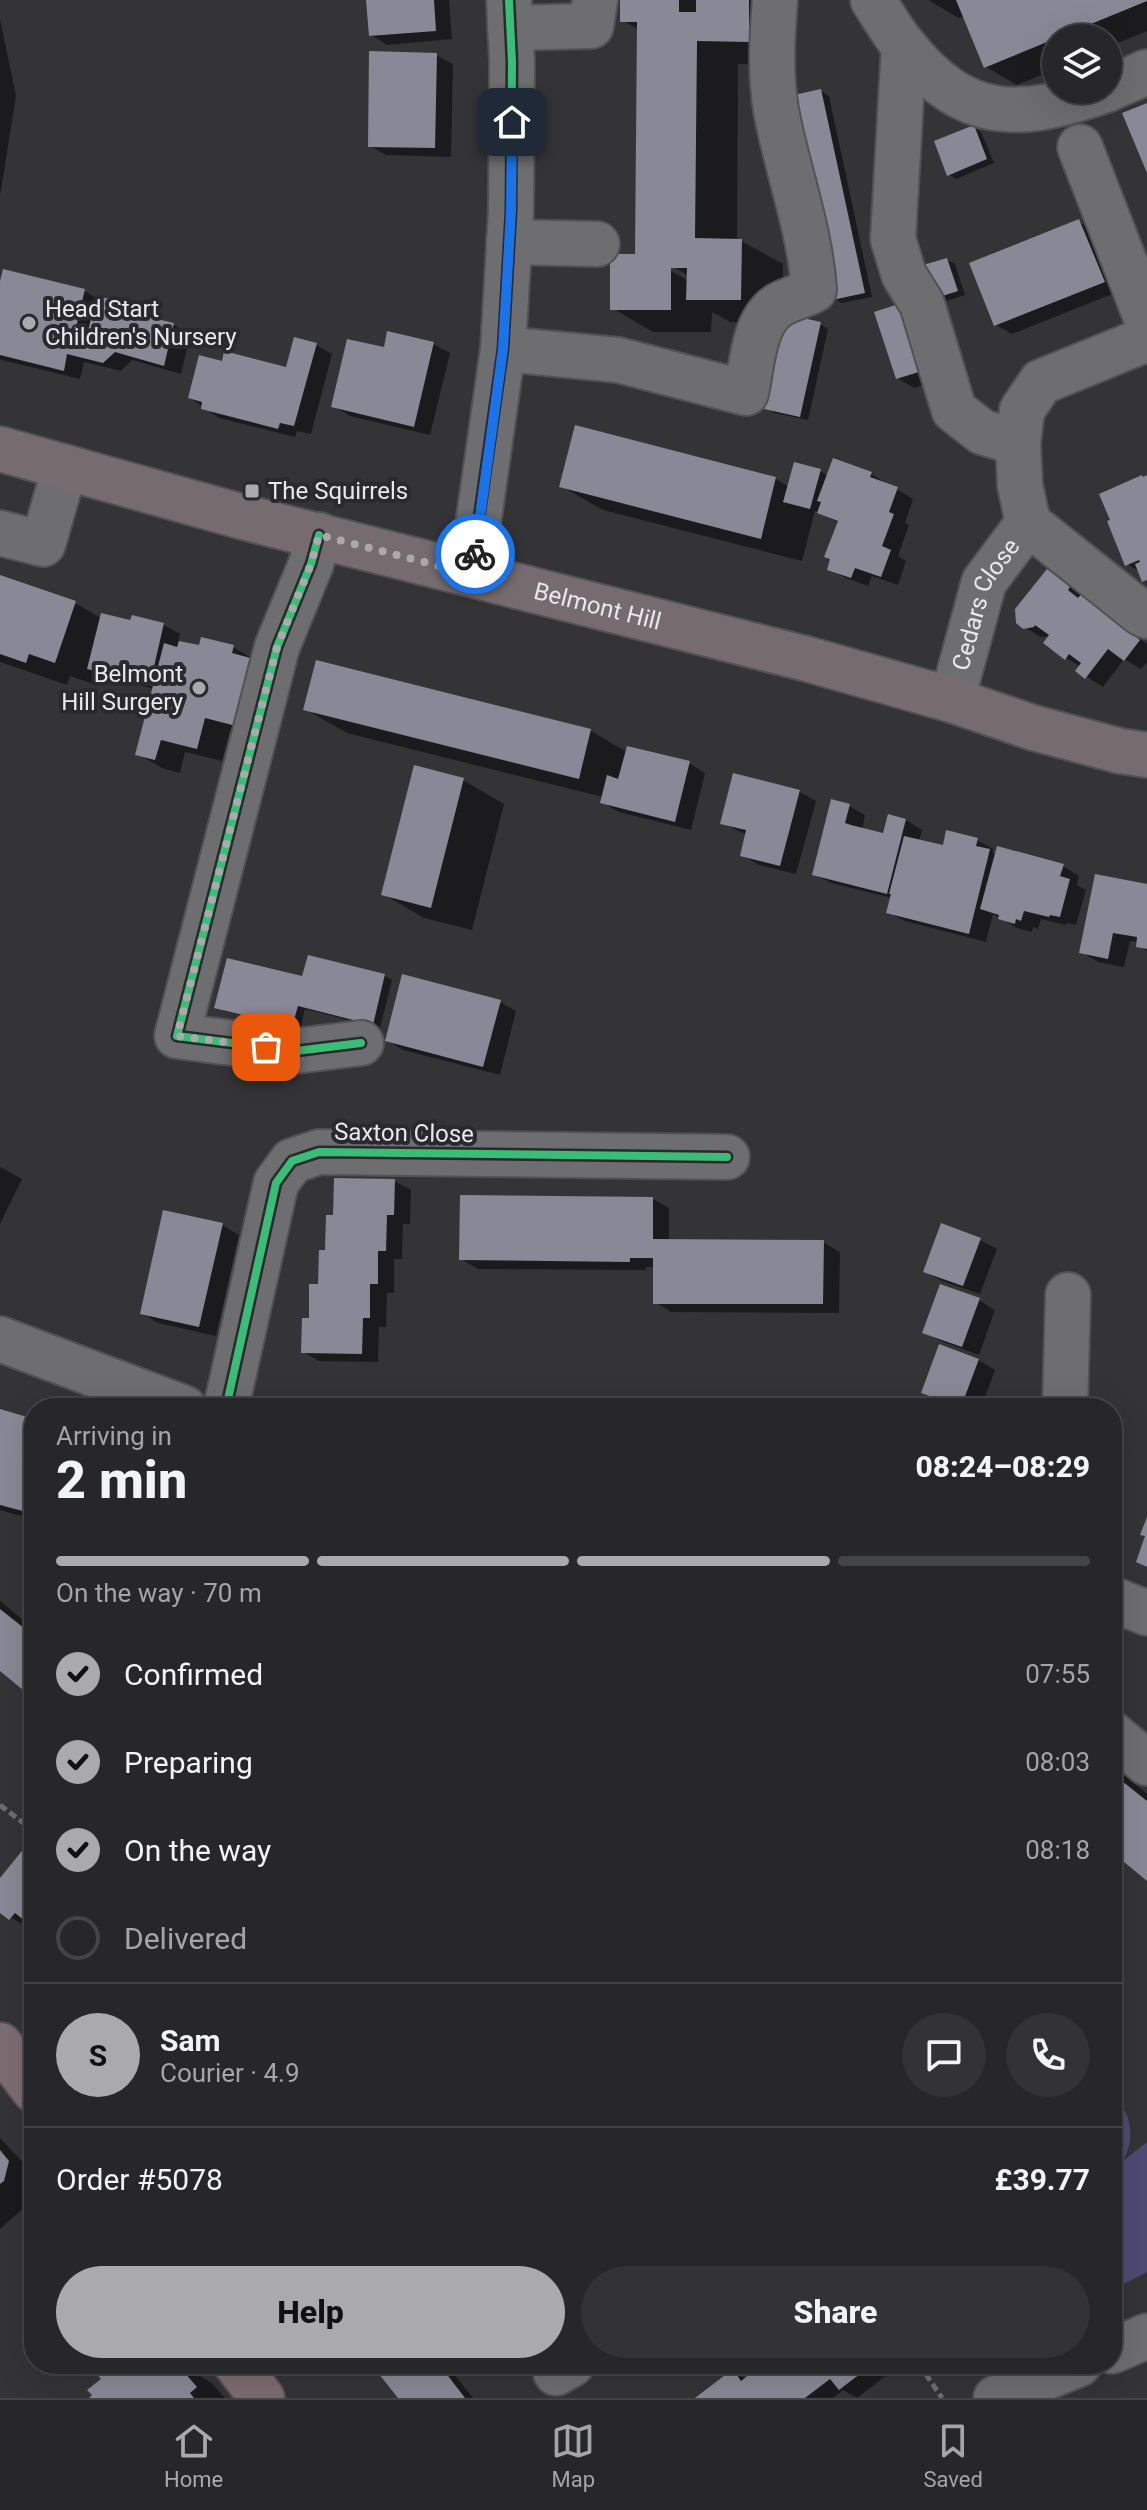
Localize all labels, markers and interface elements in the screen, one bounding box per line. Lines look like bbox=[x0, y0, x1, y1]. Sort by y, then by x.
map controls bbox=[1042, 24, 1122, 104]
button: layers bbox=[1042, 24, 1122, 104]
pin bbox=[478, 88, 546, 156]
icon: home bbox=[490, 100, 534, 144]
place label: Head Start Children's Nursery bbox=[45, 295, 237, 351]
marker: Head Start Children's Nursery bbox=[20, 314, 38, 332]
place label: The Squirrels bbox=[268, 477, 408, 505]
marker: The Squirrels bbox=[243, 482, 261, 500]
courier bbox=[435, 514, 515, 594]
icon: bike bbox=[453, 532, 497, 576]
street label: Cedars Close bbox=[947, 533, 1025, 674]
street label: Belmont Hill bbox=[531, 577, 664, 636]
place label: Belmont Hill Surgery bbox=[61, 660, 184, 716]
marker: Belmont Hill Surgery bbox=[190, 679, 208, 697]
pin bbox=[232, 1013, 300, 1081]
icon: bag bbox=[244, 1025, 288, 1069]
street label: Saxton Close bbox=[334, 1118, 474, 1148]
text: Arriving in bbox=[56, 1421, 172, 1451]
text: 08:24–08:29 bbox=[915, 1449, 1090, 1484]
text: 2 min bbox=[56, 1450, 187, 1511]
text: On the way · 70 m bbox=[56, 1578, 262, 1608]
icon: check bbox=[56, 1652, 100, 1696]
text: Confirmed bbox=[124, 1657, 263, 1692]
text: 07:55 bbox=[1025, 1659, 1090, 1689]
icon: check bbox=[56, 1740, 100, 1784]
text: Preparing bbox=[124, 1745, 253, 1780]
text: 08:03 bbox=[1025, 1747, 1090, 1777]
icon: check bbox=[56, 1828, 100, 1872]
text: On the way bbox=[124, 1833, 271, 1868]
text: 08:18 bbox=[1025, 1835, 1090, 1865]
text: Delivered bbox=[124, 1921, 247, 1956]
button: chat bbox=[902, 2013, 986, 2097]
button: phone bbox=[1006, 2013, 1090, 2097]
text: Sam bbox=[160, 2023, 221, 2058]
text: S bbox=[89, 2038, 107, 2073]
text: Courier · 4.9 bbox=[160, 2058, 300, 2088]
text: Order #5078 bbox=[56, 2162, 223, 2197]
text: £39.77 bbox=[995, 2162, 1090, 2197]
button: Help bbox=[56, 2266, 565, 2358]
button: Share bbox=[581, 2266, 1090, 2358]
tab: Home bbox=[164, 2419, 223, 2492]
tab: Map bbox=[551, 2419, 595, 2492]
tab: Saved bbox=[923, 2419, 983, 2492]

